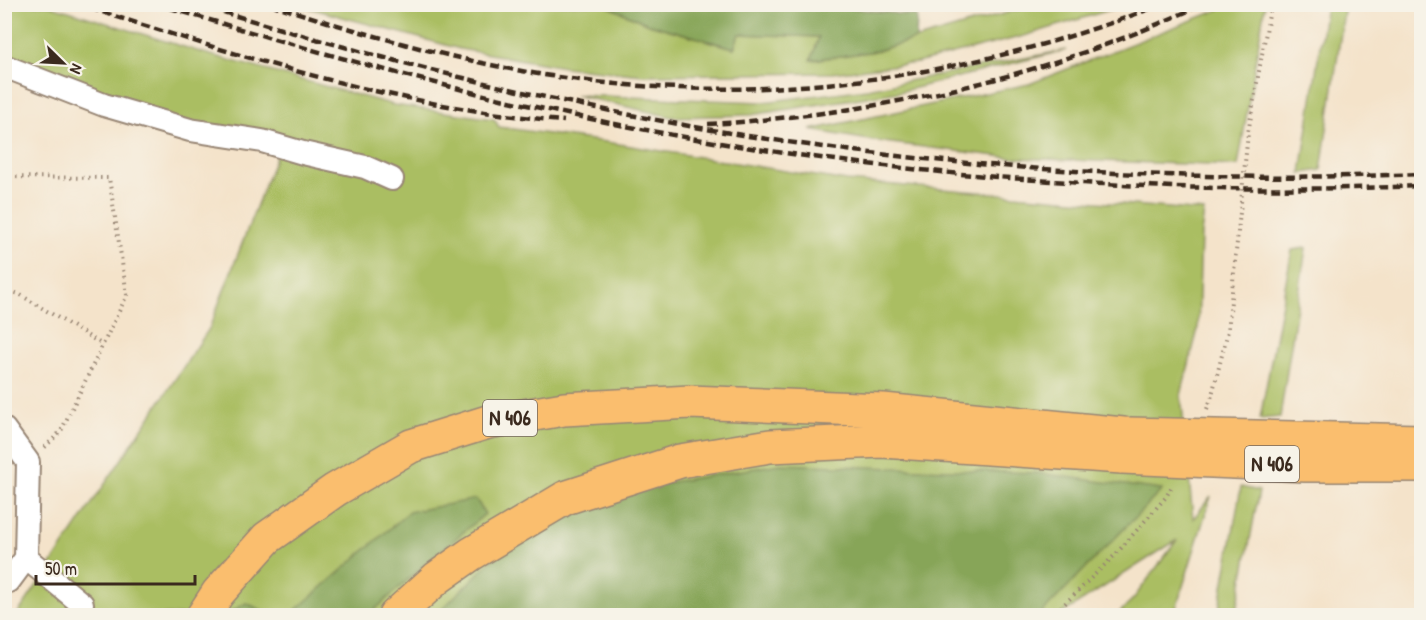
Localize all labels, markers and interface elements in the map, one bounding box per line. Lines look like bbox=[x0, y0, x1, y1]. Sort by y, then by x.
north arrow bbox=[33, 33, 93, 93]
text: N bbox=[65, 61, 88, 78]
road number: N 406 bbox=[483, 400, 537, 436]
road number: N 406 bbox=[1245, 446, 1299, 482]
scale bar bbox=[36, 548, 195, 586]
text: 50 m bbox=[45, 556, 77, 581]

